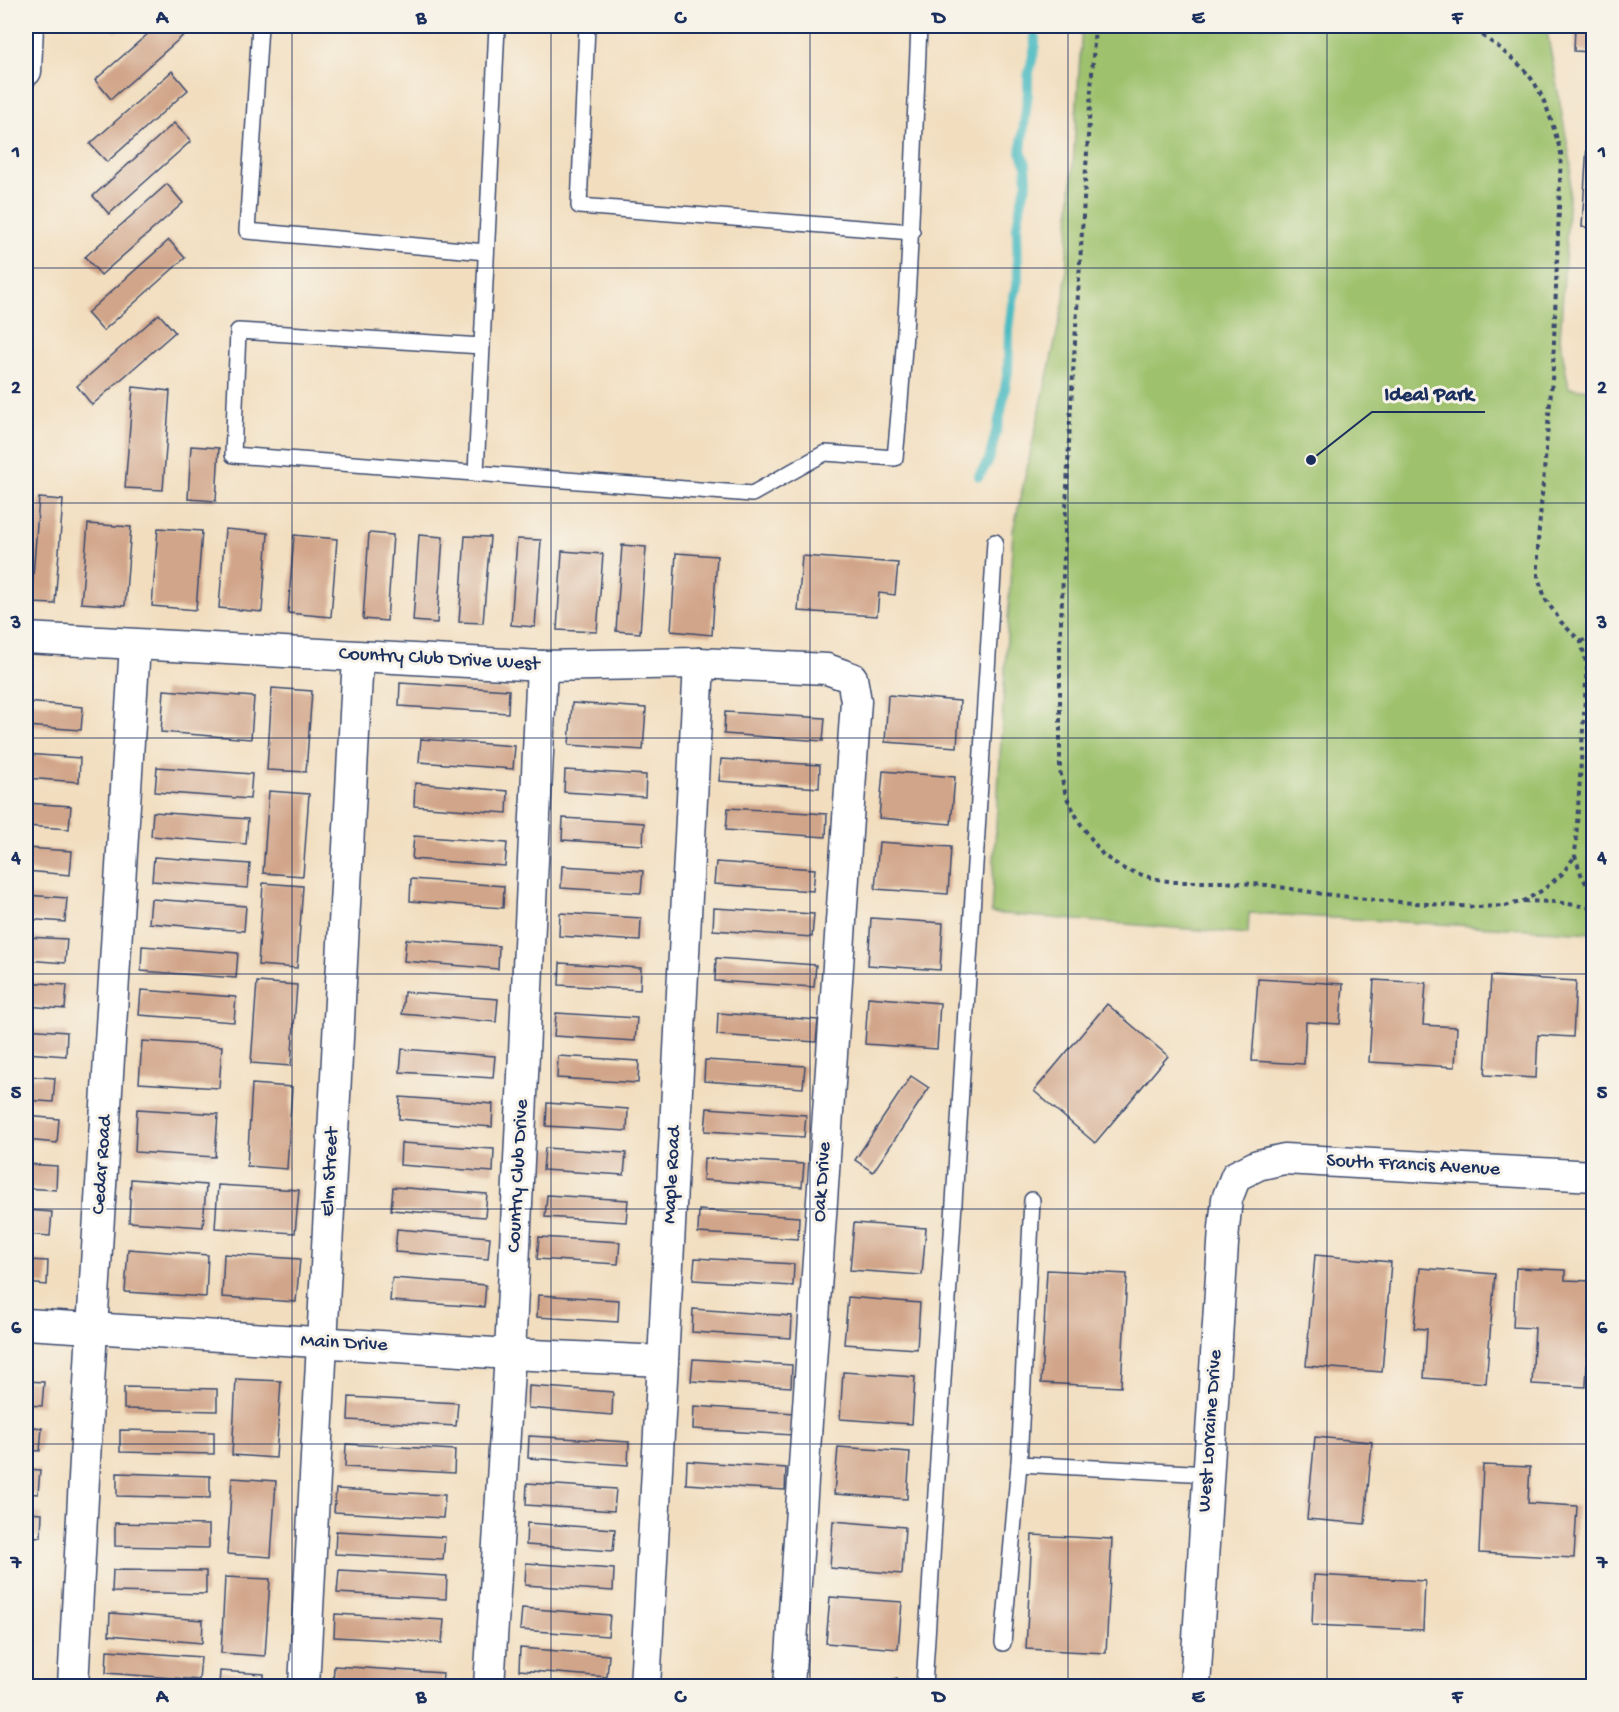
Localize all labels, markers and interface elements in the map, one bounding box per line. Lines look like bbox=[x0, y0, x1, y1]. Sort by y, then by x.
text: A bbox=[155, 8, 170, 31]
text: B bbox=[415, 8, 427, 31]
text: C bbox=[674, 8, 688, 31]
text: D bbox=[930, 8, 946, 31]
text: E bbox=[1192, 8, 1206, 31]
text: F bbox=[1451, 8, 1464, 31]
text: 1 bbox=[11, 142, 20, 165]
text: 1 bbox=[1597, 142, 1606, 165]
callout: Ideal Park bbox=[1372, 373, 1485, 412]
text: 2 bbox=[11, 378, 21, 401]
text: 2 bbox=[1597, 378, 1607, 401]
text: Ideal Park bbox=[1384, 384, 1476, 409]
text: 3 bbox=[10, 613, 21, 636]
text: 3 bbox=[1596, 613, 1607, 636]
street label: Country Club Drive West bbox=[338, 643, 542, 677]
text: 4 bbox=[10, 848, 21, 871]
text: 4 bbox=[1596, 848, 1607, 871]
text: 5 bbox=[11, 1083, 22, 1106]
text: 5 bbox=[1597, 1083, 1608, 1106]
street label: Country Club Drive bbox=[504, 1098, 535, 1253]
street label: Cedar Road bbox=[88, 1112, 118, 1215]
street label: Maple Road bbox=[659, 1123, 687, 1225]
street label: Elm Street bbox=[317, 1125, 345, 1217]
street label: Oak Drive bbox=[809, 1140, 837, 1223]
street label: South Francis Avenue bbox=[1326, 1150, 1501, 1182]
text: 6 bbox=[11, 1318, 22, 1341]
text: 6 bbox=[1597, 1318, 1608, 1341]
street label: Main Drive bbox=[300, 1330, 389, 1358]
street label: West Lorraine Drive bbox=[1194, 1348, 1228, 1513]
text: 7 bbox=[10, 1553, 23, 1576]
text: 7 bbox=[1596, 1553, 1609, 1576]
text: A bbox=[155, 1687, 170, 1710]
text: B bbox=[415, 1687, 427, 1710]
text: C bbox=[674, 1687, 688, 1710]
text: D bbox=[930, 1687, 946, 1710]
text: E bbox=[1192, 1687, 1206, 1710]
text: F bbox=[1451, 1687, 1464, 1710]

